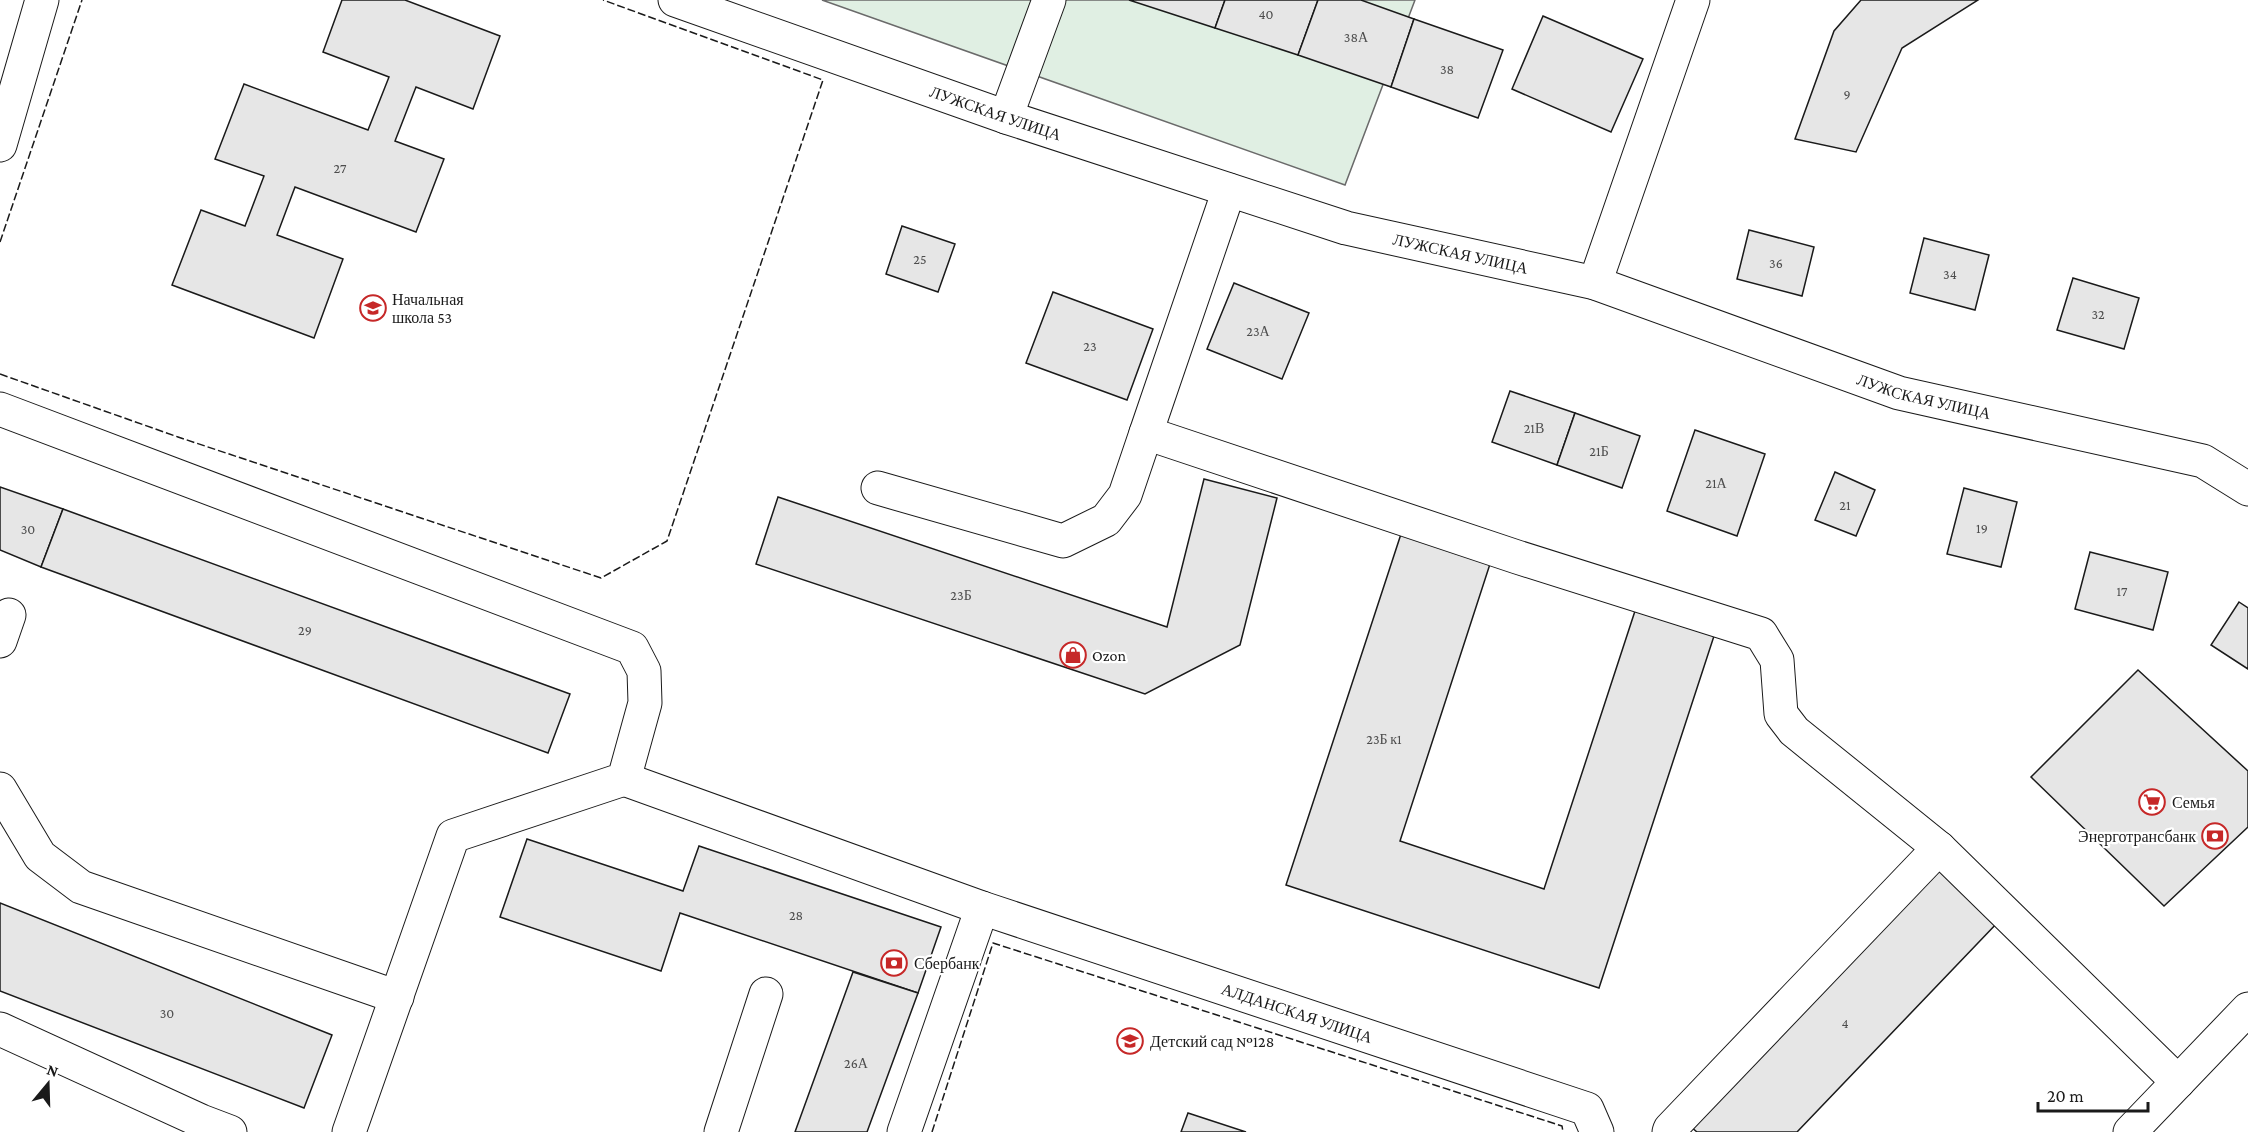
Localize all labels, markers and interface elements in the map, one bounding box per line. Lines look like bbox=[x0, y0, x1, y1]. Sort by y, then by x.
house number: 40 bbox=[1258, 6, 1274, 22]
house number: 38А bbox=[1344, 29, 1369, 45]
house number: 38 bbox=[1440, 61, 1454, 77]
street label: ЛУЖСКАЯ УЛИЦА bbox=[928, 83, 1064, 144]
house number: 9 bbox=[1843, 86, 1851, 102]
house number: 27 bbox=[334, 160, 347, 176]
street label: ЛУЖСКАЯ УЛИЦА bbox=[1391, 231, 1530, 277]
house number: 25 bbox=[913, 251, 927, 267]
house number: 36 bbox=[1769, 255, 1783, 271]
house number: 34 bbox=[1943, 266, 1957, 282]
place label: Начальная школа 53 bbox=[392, 291, 464, 326]
school or university icon: Начальная школа 53 bbox=[358, 293, 388, 323]
house number: 32 bbox=[2091, 306, 2105, 322]
house number: 23А bbox=[1246, 323, 1271, 339]
house number: 23 bbox=[1083, 338, 1097, 354]
street label: ЛУЖСКАЯ УЛИЦА bbox=[1855, 371, 1993, 422]
house number: 21В bbox=[1524, 420, 1544, 436]
house number: 21Б bbox=[1589, 443, 1609, 459]
house number: 21А bbox=[1705, 475, 1728, 491]
house number: 21 bbox=[1839, 497, 1851, 513]
house number: 19 bbox=[1976, 520, 1988, 536]
house number: 30 bbox=[21, 521, 35, 537]
house number: 17 bbox=[2116, 583, 2128, 599]
house number: 23Б bbox=[950, 587, 972, 603]
house number: 29 bbox=[298, 622, 312, 638]
shop icon: Ozon bbox=[1058, 640, 1088, 670]
place label: Ozon bbox=[1092, 647, 1126, 664]
house number: 23Б к1 bbox=[1366, 731, 1402, 747]
supermarket icon: Семья bbox=[2137, 787, 2167, 817]
place label: Семья bbox=[2172, 794, 2215, 811]
bank icon: Энерготрансбанк bbox=[2200, 821, 2230, 851]
place label: Энерготрансбанк bbox=[2078, 828, 2196, 846]
house number: 28 bbox=[789, 907, 803, 923]
bank icon: Сбербанк bbox=[879, 948, 909, 978]
place label: Сбербанк bbox=[914, 955, 980, 973]
street label: АЛДАНСКАЯ УЛИЦА bbox=[1219, 980, 1375, 1046]
house number: 30 bbox=[160, 1005, 174, 1021]
house number: 4 bbox=[1841, 1015, 1849, 1031]
school or university icon: Детский сад №128 bbox=[1115, 1026, 1145, 1056]
place label: Детский сад №128 bbox=[1150, 1033, 1274, 1051]
north arrow bbox=[18, 1054, 78, 1114]
house number: 26А bbox=[844, 1055, 869, 1071]
text: N bbox=[45, 1060, 61, 1080]
scale bar bbox=[2038, 1075, 2148, 1113]
text: 20 m bbox=[2047, 1086, 2084, 1106]

